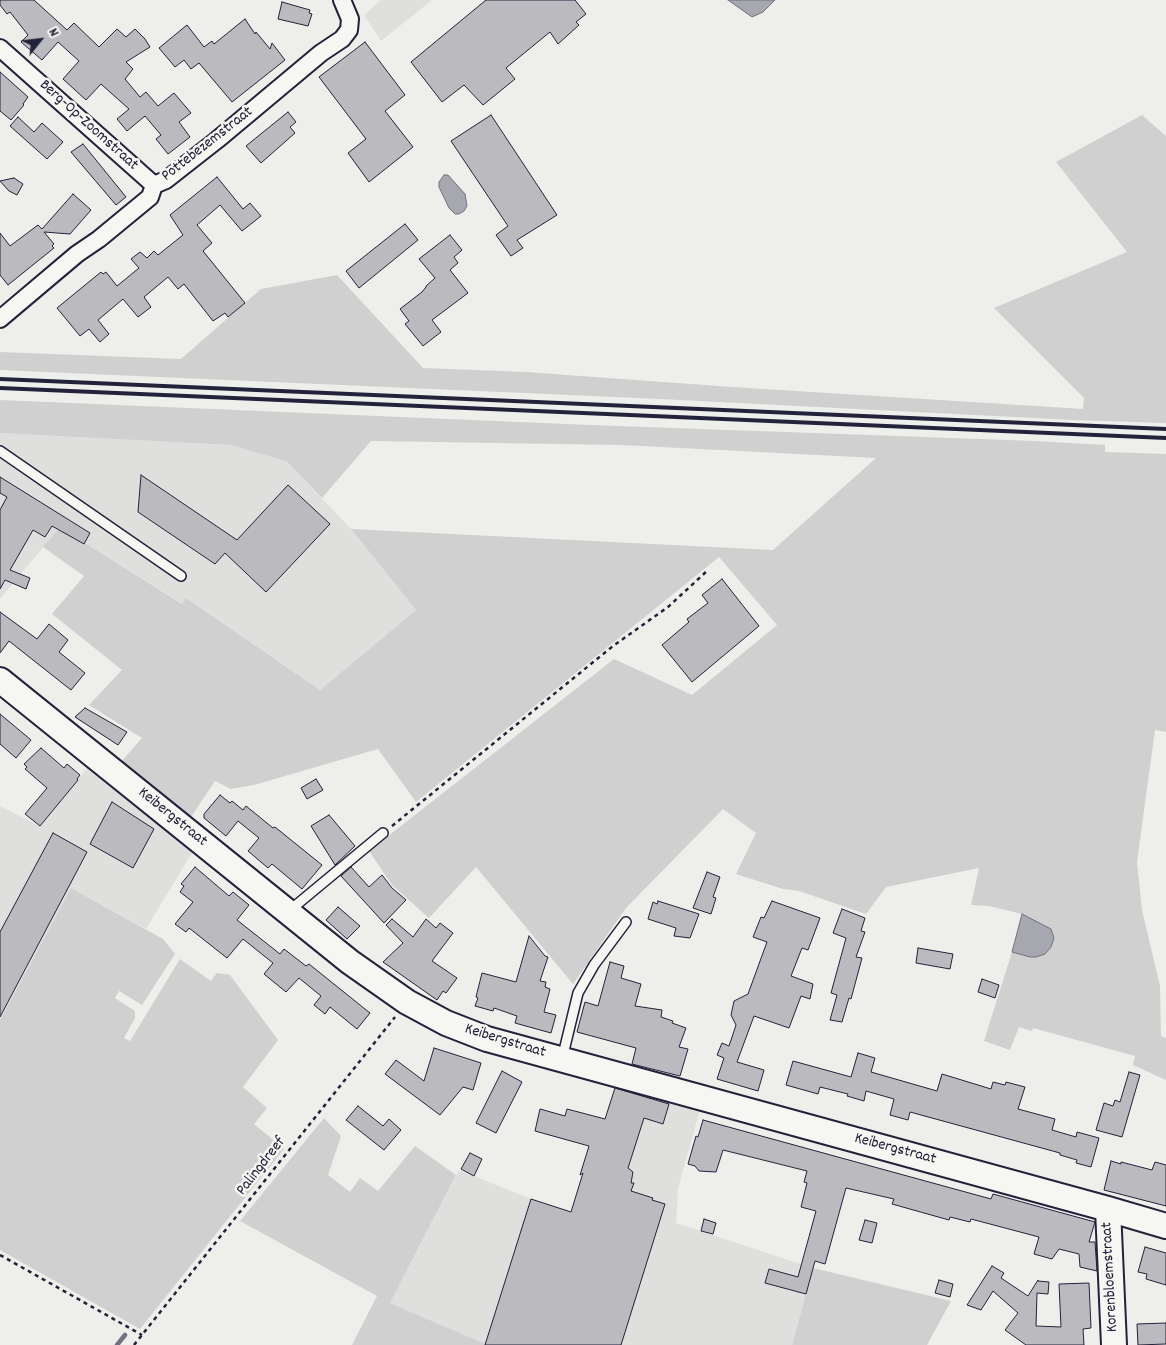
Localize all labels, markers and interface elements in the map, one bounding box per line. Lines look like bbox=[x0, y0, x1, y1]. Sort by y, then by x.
north arrow bbox=[15, 15, 65, 65]
text: N bbox=[43, 25, 64, 41]
street label: Berg-Op-Zoomstraat bbox=[34, 76, 142, 176]
street label: Pottebezemstraat bbox=[158, 103, 258, 187]
street label: Keibergstraat bbox=[133, 784, 211, 852]
street label: Keibergstraat bbox=[462, 1021, 548, 1063]
street label: Keibergstraat bbox=[852, 1130, 938, 1170]
street label: Palingdreef bbox=[233, 1134, 291, 1200]
street label: Korenbloemstraat bbox=[1099, 1221, 1123, 1333]

